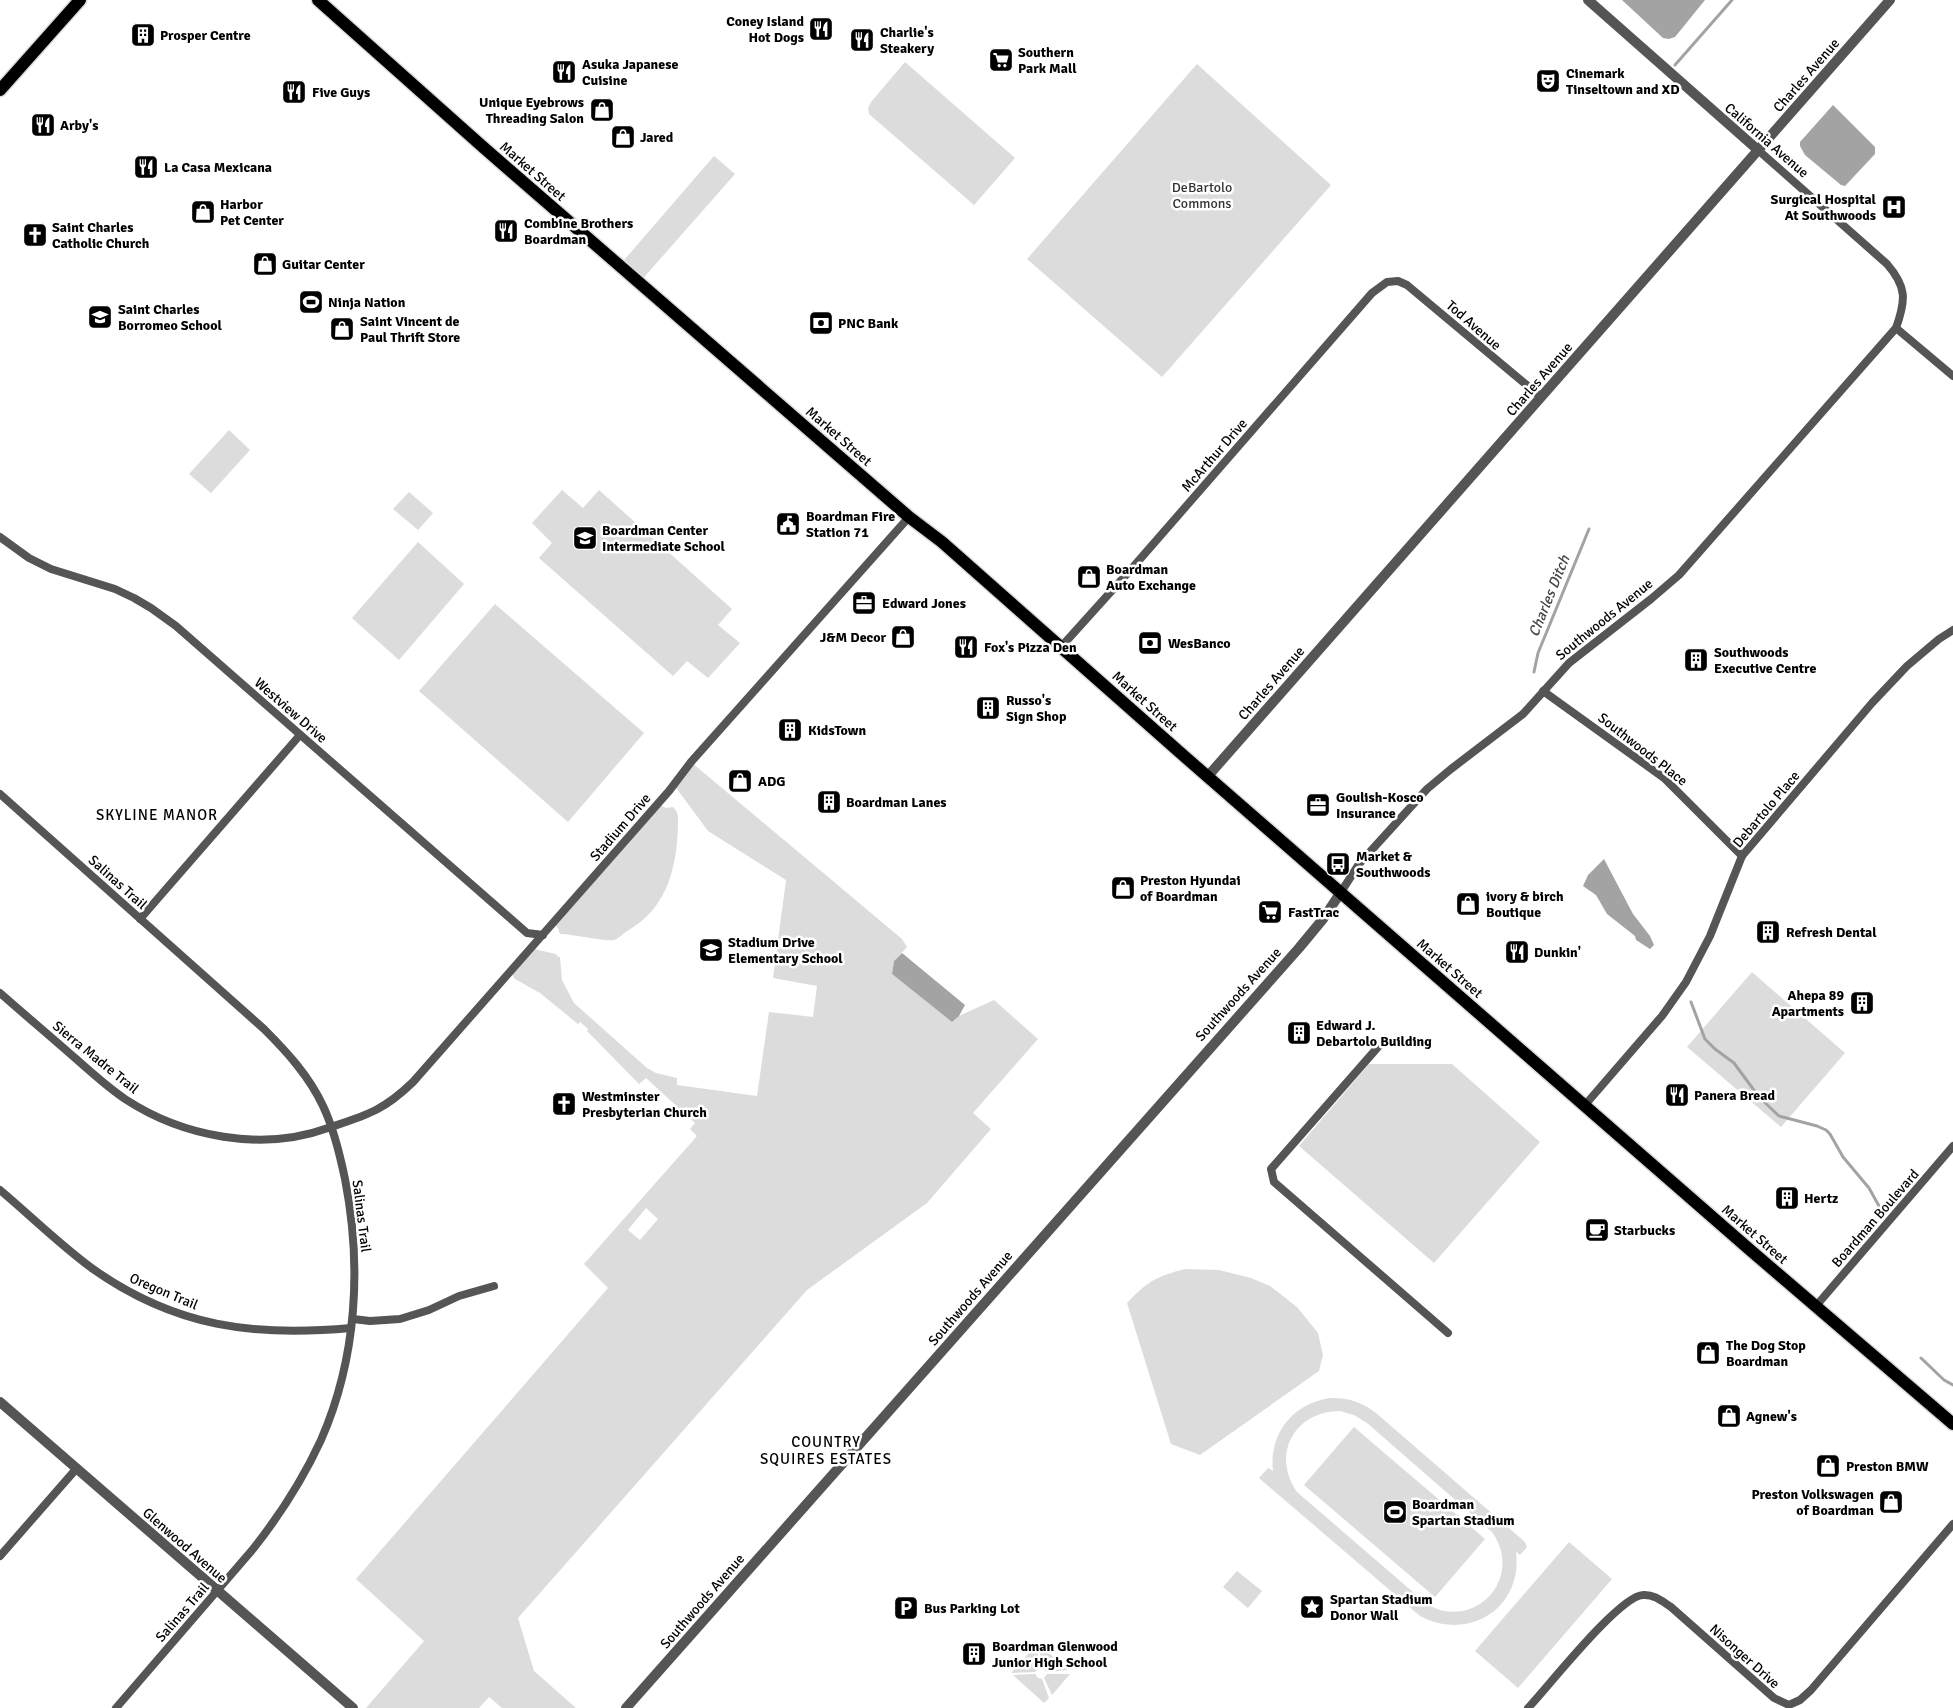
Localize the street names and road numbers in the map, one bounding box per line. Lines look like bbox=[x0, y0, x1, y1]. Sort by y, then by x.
street label: Charles Avenue bbox=[1770, 35, 1843, 116]
street label: California Avenue bbox=[1721, 99, 1812, 181]
street label: Market Street bbox=[496, 138, 569, 205]
street label: Tod Avenue bbox=[1443, 297, 1505, 354]
street label: Charles Avenue bbox=[1503, 339, 1576, 420]
street label: Market Street bbox=[802, 403, 875, 470]
street label: McArthur Drive bbox=[1178, 415, 1251, 495]
street label: Southwoods Avenue bbox=[1552, 575, 1656, 664]
street label: Charles Avenue bbox=[1235, 643, 1308, 724]
street label: Market Street bbox=[1109, 668, 1181, 735]
street label: Westview Drive bbox=[251, 674, 331, 747]
street label: Southwoods Place bbox=[1595, 709, 1691, 790]
street label: Debartolo Place bbox=[1729, 767, 1803, 851]
street label: Stadium Drive bbox=[586, 790, 654, 865]
street label: Salinas Trail bbox=[85, 852, 150, 913]
street label: Market Street bbox=[1413, 935, 1486, 1002]
street label: Southwoods Avenue bbox=[1192, 944, 1285, 1045]
street label: Sierra Madre Trail bbox=[49, 1017, 142, 1097]
street label: Boardman Boulevard bbox=[1828, 1166, 1923, 1271]
street label: Salinas Trail bbox=[349, 1179, 374, 1253]
street label: Market Street bbox=[1718, 1201, 1791, 1268]
street label: Southwoods Avenue bbox=[925, 1247, 1016, 1349]
street label: Oregon Trail bbox=[127, 1269, 201, 1314]
street label: Glenwood Avenue bbox=[139, 1504, 230, 1587]
street label: Southwoods Avenue bbox=[657, 1550, 748, 1652]
street label: Salinas Trail bbox=[152, 1579, 213, 1645]
street label: Nisonger Drive bbox=[1706, 1621, 1783, 1692]

